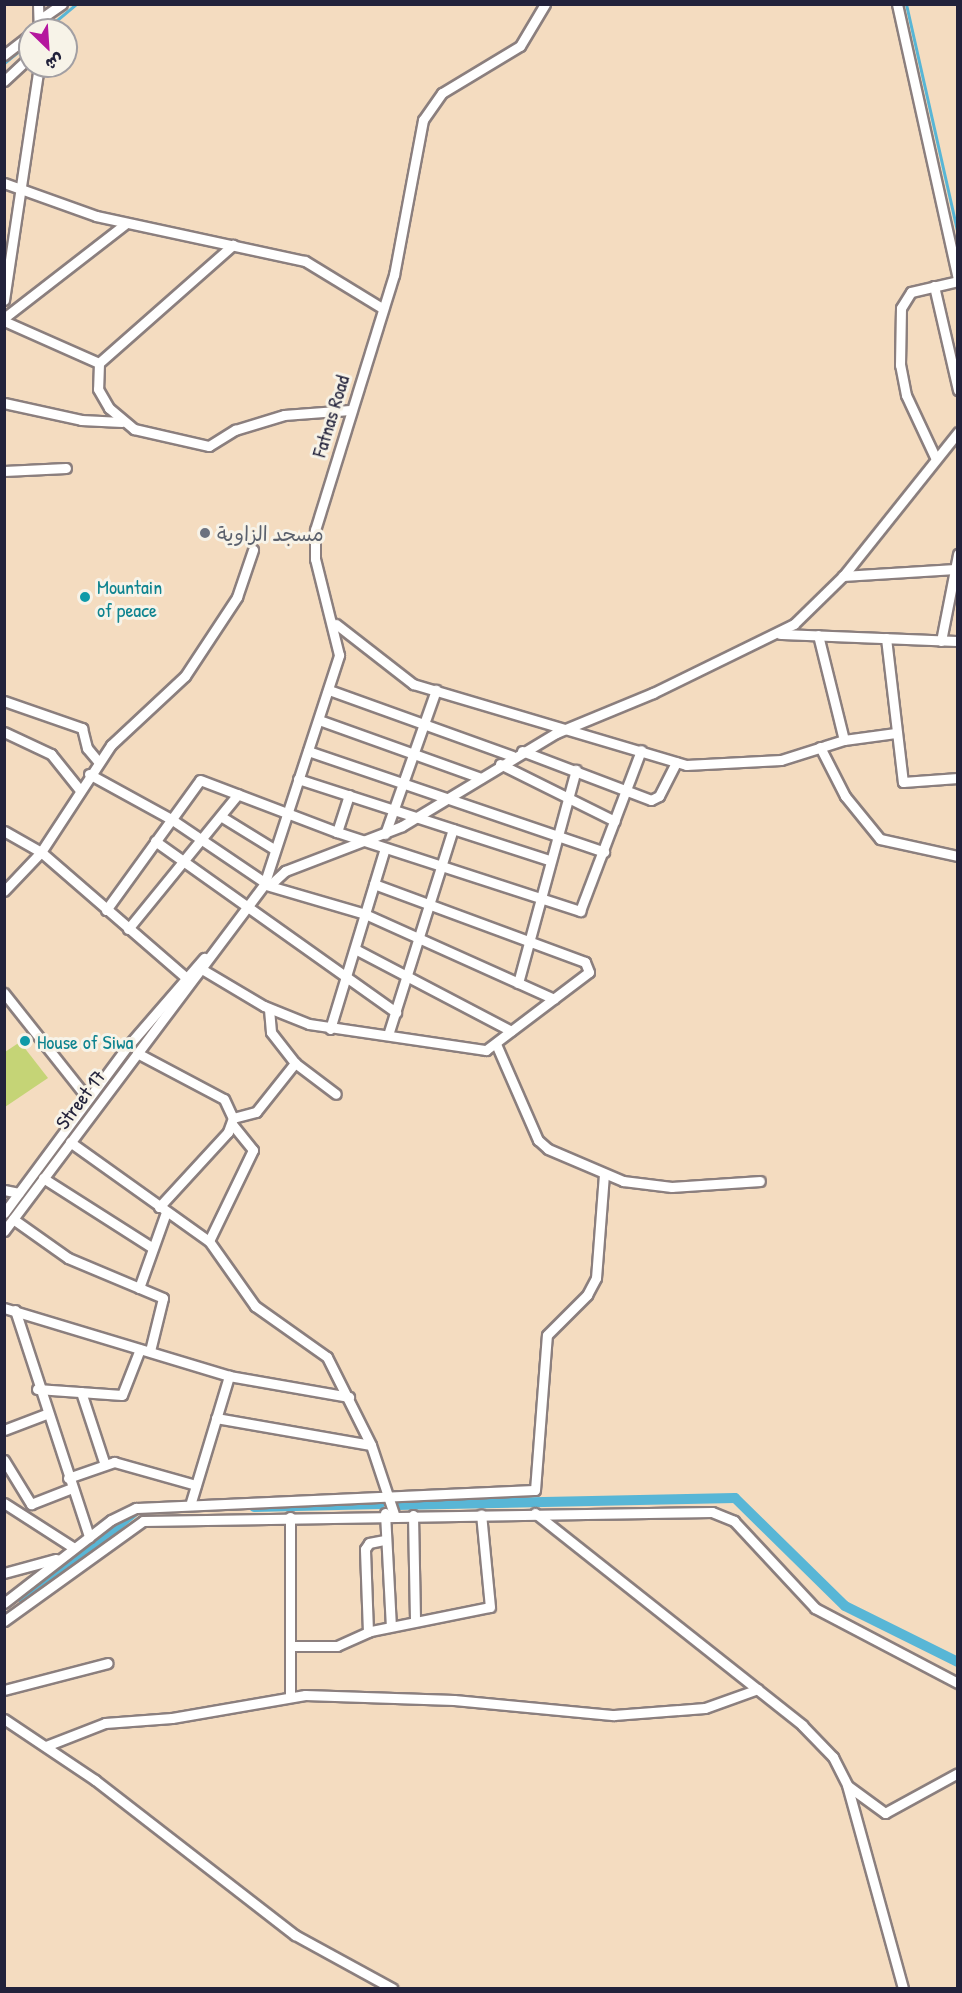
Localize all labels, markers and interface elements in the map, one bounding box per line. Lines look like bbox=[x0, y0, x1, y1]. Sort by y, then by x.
north arrow bbox=[18, 18, 78, 78]
text: ش bbox=[42, 49, 67, 76]
street label: Fatnas Road bbox=[306, 372, 354, 460]
place label: مسجد الزاوية bbox=[217, 521, 324, 545]
marker: مسجد الزاوية bbox=[198, 526, 212, 540]
place label: Mountain of peace bbox=[97, 574, 162, 621]
marker: Mountain of peace bbox=[78, 590, 92, 604]
place label: House of Siwa bbox=[37, 1029, 133, 1053]
marker: House of Siwa bbox=[18, 1034, 32, 1048]
street label: Street 17 bbox=[50, 1064, 110, 1134]

